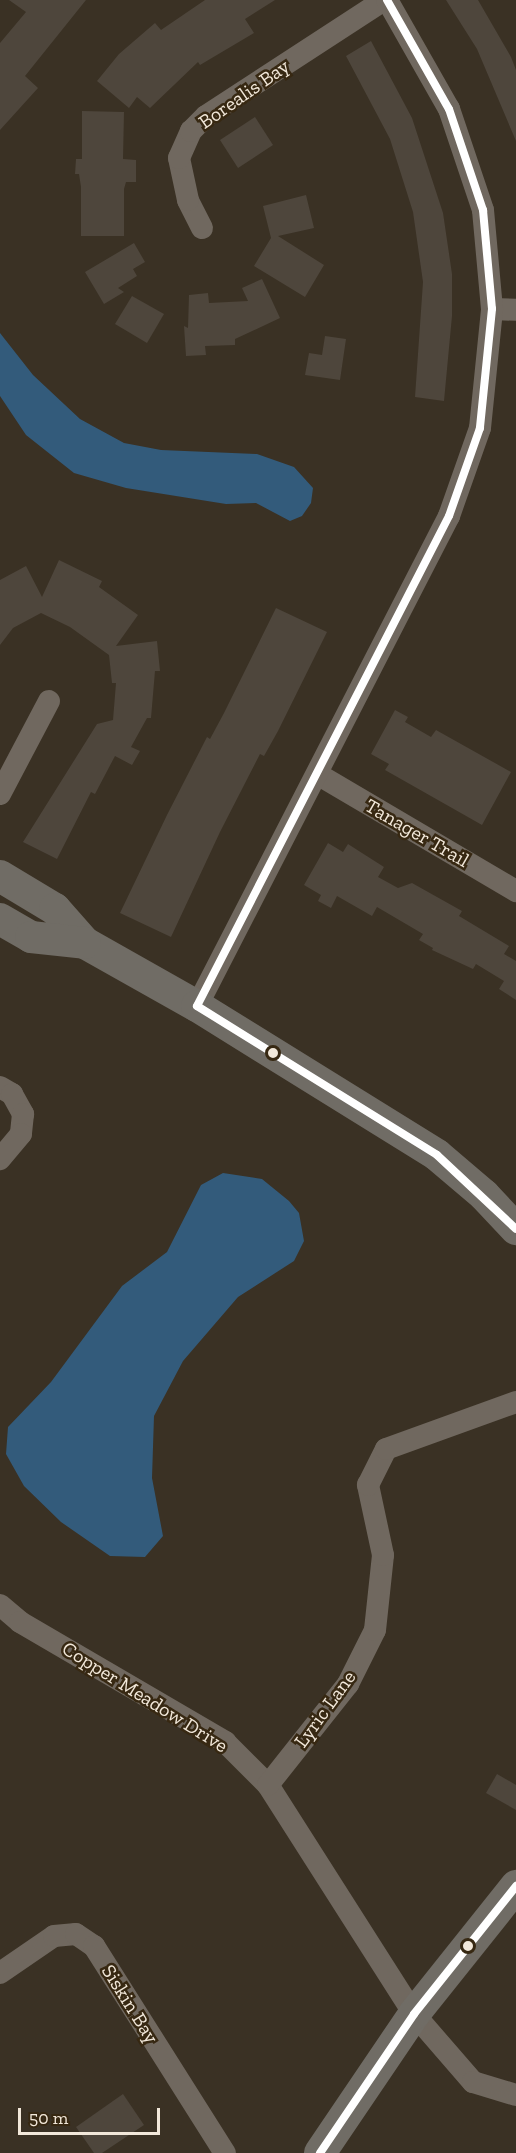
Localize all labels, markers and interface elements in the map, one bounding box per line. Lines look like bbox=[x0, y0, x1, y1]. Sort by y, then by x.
street label: Borealis Bay bbox=[194, 54, 294, 134]
street label: Tanager Trail bbox=[360, 793, 474, 873]
unlabelled marker bbox=[267, 1047, 279, 1059]
street label: Copper Meadow Drive bbox=[57, 1636, 233, 1758]
street label: Lyric Lane bbox=[289, 1666, 361, 1752]
unlabelled marker bbox=[462, 1940, 474, 1952]
street label: Siskin Bay bbox=[96, 1960, 164, 2048]
scale bar bbox=[21, 2096, 164, 2134]
text: 50 m bbox=[29, 2107, 68, 2129]

